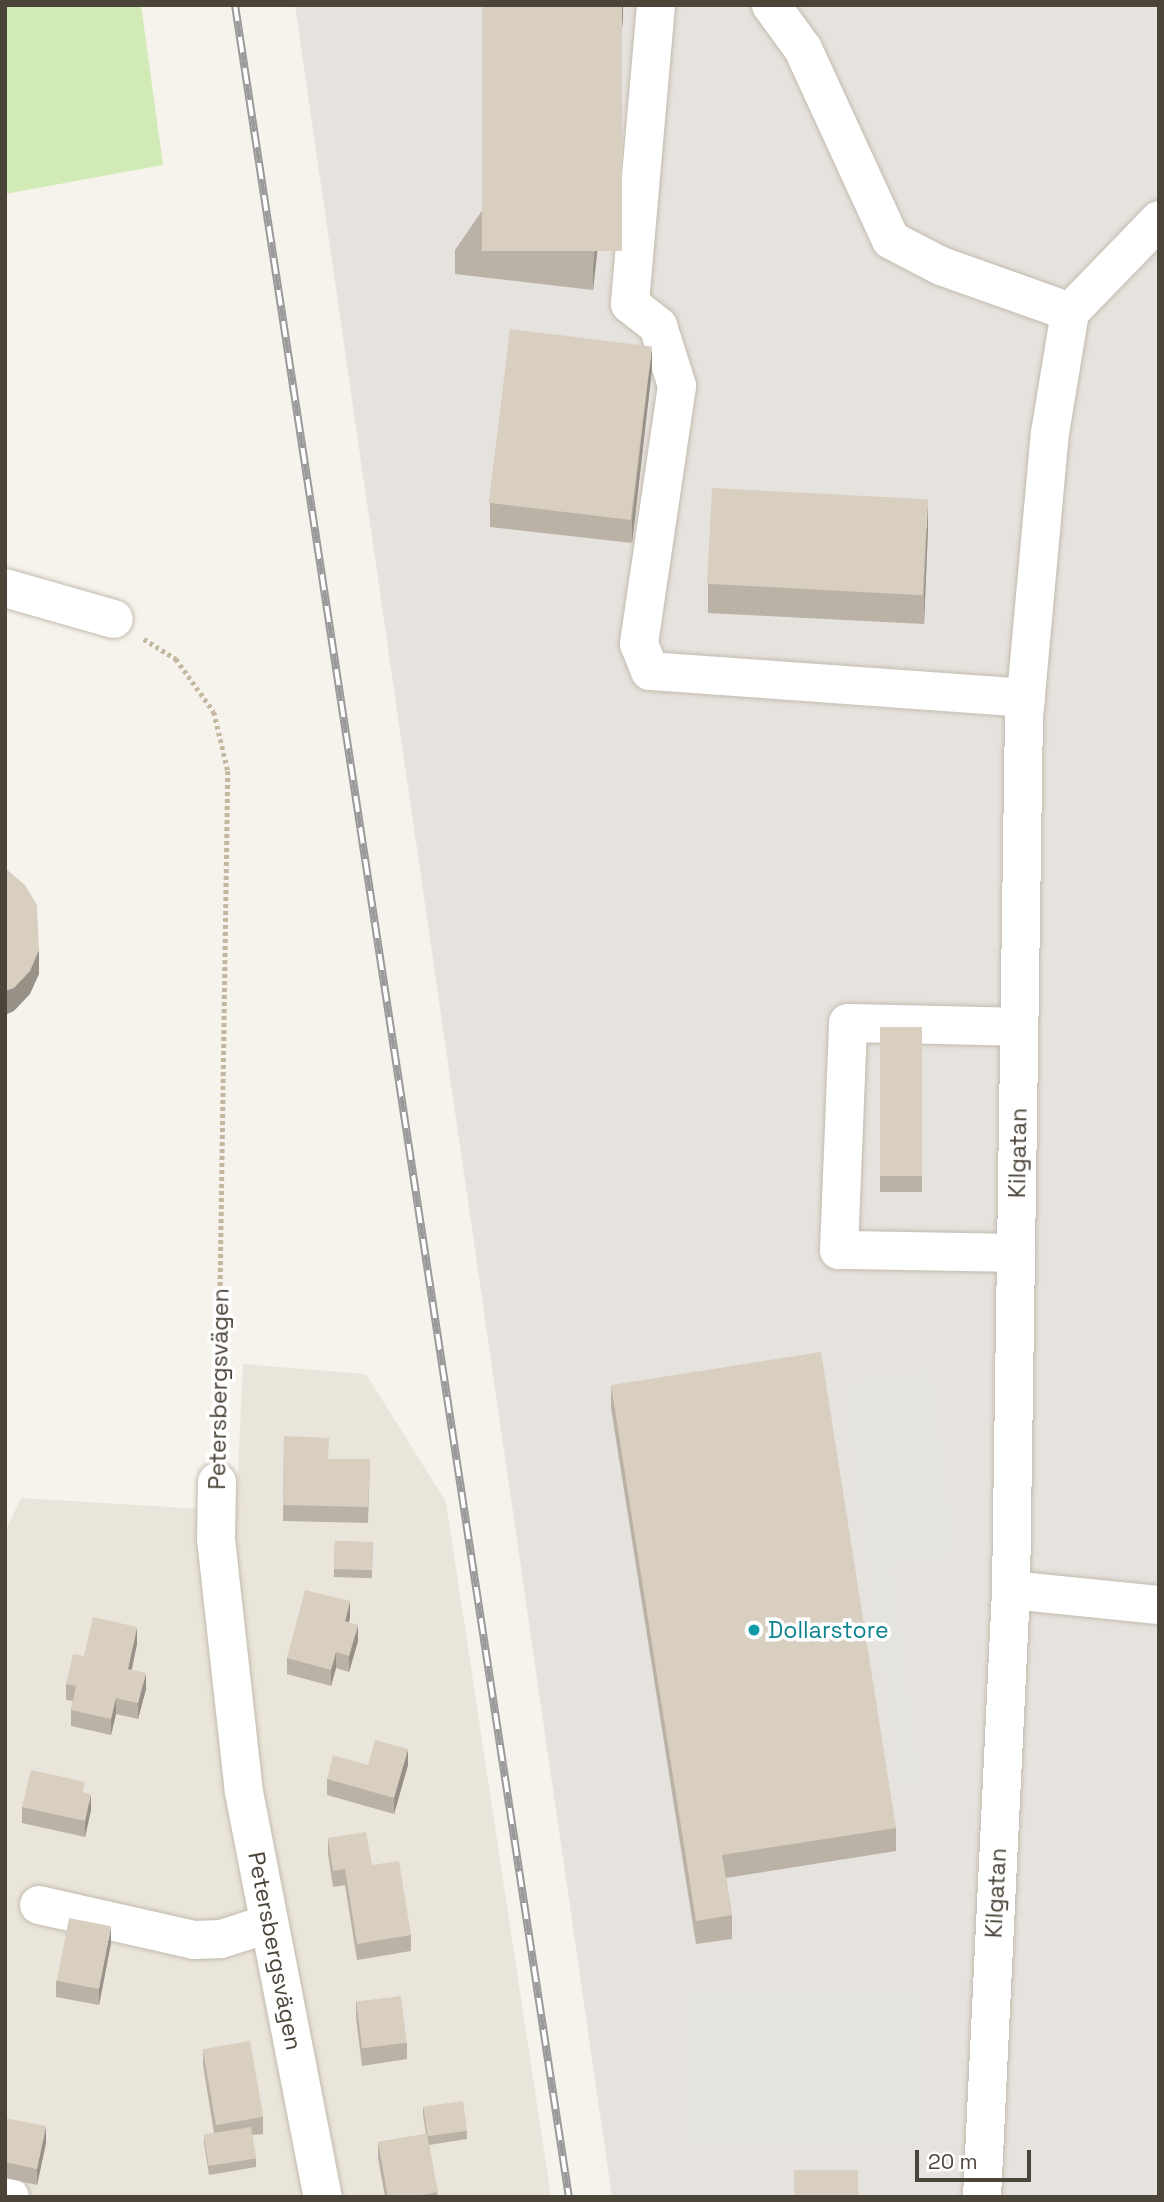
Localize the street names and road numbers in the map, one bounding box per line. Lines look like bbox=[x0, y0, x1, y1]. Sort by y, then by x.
street label: Kilgatan bbox=[1003, 1108, 1033, 1198]
street label: Petersbergsvägen bbox=[203, 1288, 235, 1490]
street label: Kilgatan bbox=[980, 1847, 1012, 1939]
street label: Petersbergsvägen bbox=[242, 1849, 308, 2053]

